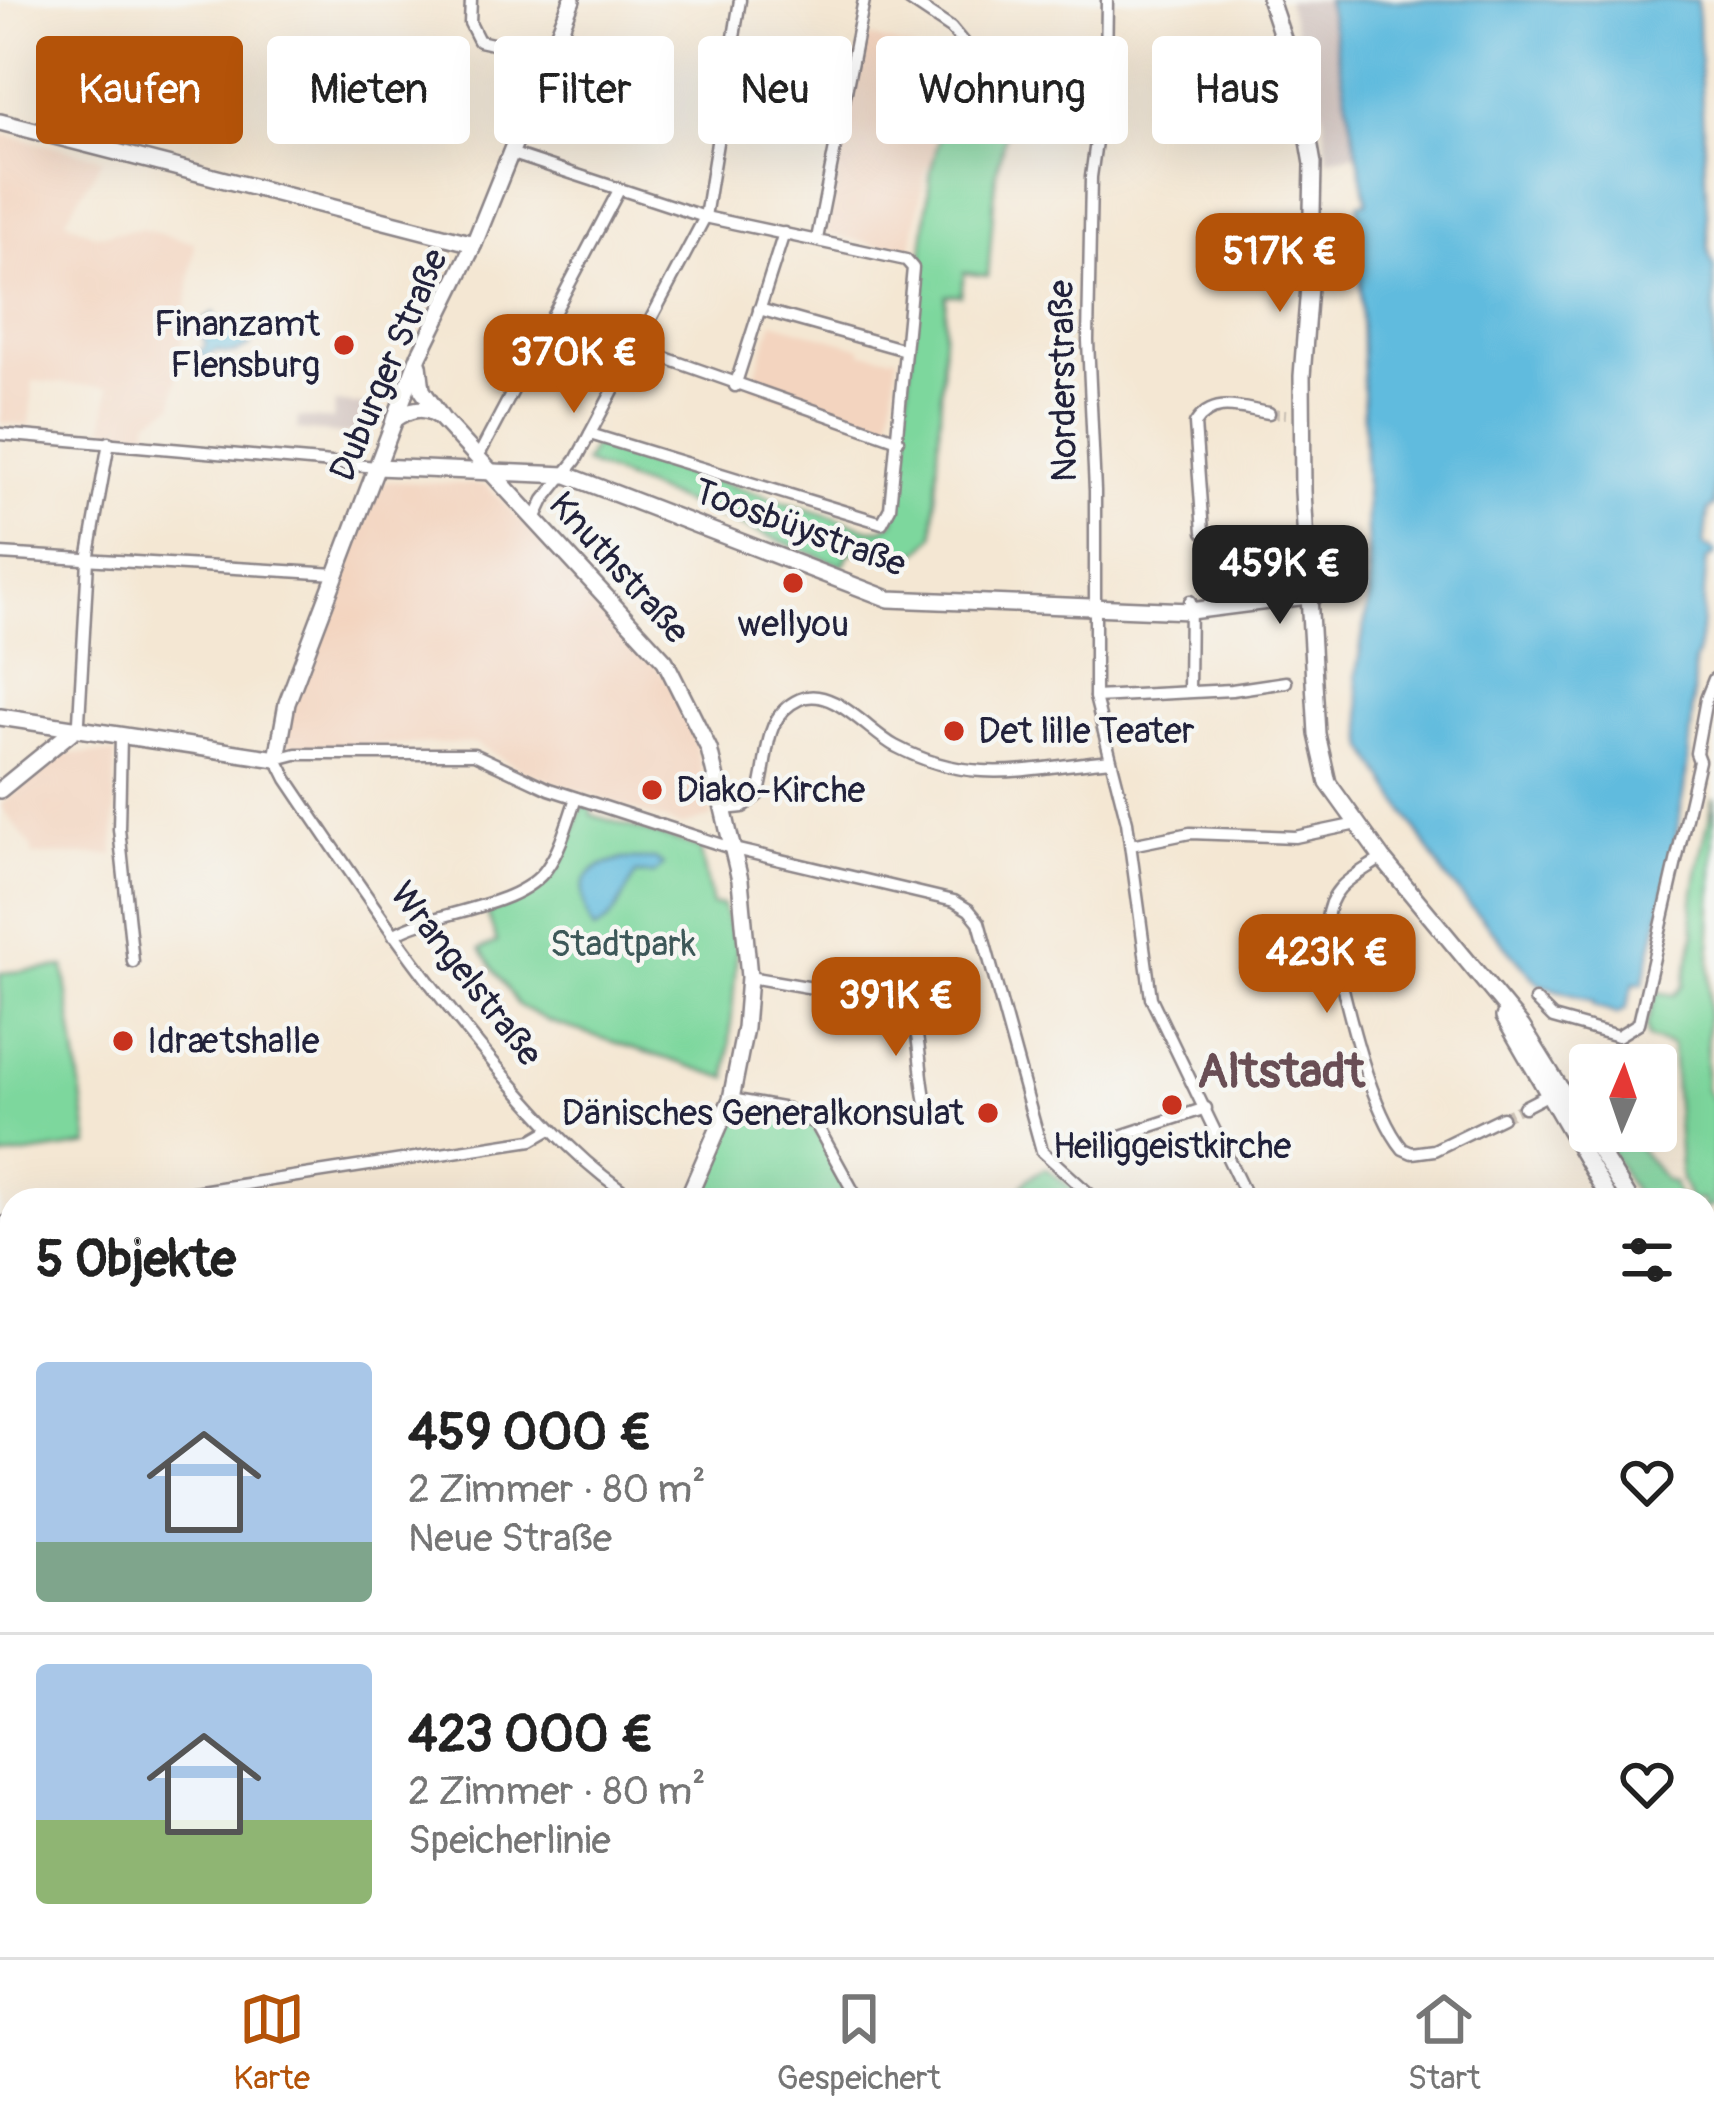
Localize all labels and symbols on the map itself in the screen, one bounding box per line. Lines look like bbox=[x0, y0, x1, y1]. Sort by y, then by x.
pin: 517K € bbox=[1182, 213, 1378, 315]
street label: Duburger Straße bbox=[320, 242, 458, 488]
street label: Norderstraße bbox=[1039, 279, 1087, 482]
place label: Finanzamt Flensburg bbox=[154, 302, 320, 388]
pin: 370K € bbox=[476, 314, 672, 416]
marker: Finanzamt Flensburg bbox=[331, 332, 357, 358]
street label: Toosbüystraße bbox=[688, 469, 912, 587]
street label: Knuthstraße bbox=[539, 483, 699, 654]
pin: 459K € bbox=[1182, 525, 1378, 627]
marker: wellyou bbox=[780, 570, 806, 596]
place label: wellyou bbox=[737, 602, 849, 647]
place label: Det lille Teater bbox=[978, 709, 1195, 754]
marker: Det lille Teater bbox=[941, 718, 967, 744]
place label: Diako-Kirche bbox=[676, 768, 866, 813]
marker: Diako-Kirche bbox=[639, 777, 665, 803]
street label: Wrangelstraße bbox=[380, 873, 552, 1075]
pin: 423K € bbox=[1229, 914, 1425, 1016]
park label: Stadtpark bbox=[550, 922, 696, 967]
pin: 391K € bbox=[798, 957, 994, 1059]
place label: Idrætshalle bbox=[147, 1019, 320, 1064]
marker: Idrætshalle bbox=[110, 1028, 136, 1054]
district label: Altstadt bbox=[1197, 1042, 1367, 1102]
north arrow bbox=[1569, 1044, 1677, 1152]
place label: Dänisches Generalkonsulat bbox=[562, 1091, 964, 1136]
marker: Heiliggeistkirche bbox=[1159, 1092, 1185, 1118]
marker: Dänisches Generalkonsulat bbox=[975, 1100, 1001, 1126]
place label: Heiliggeistkirche bbox=[1053, 1124, 1292, 1169]

